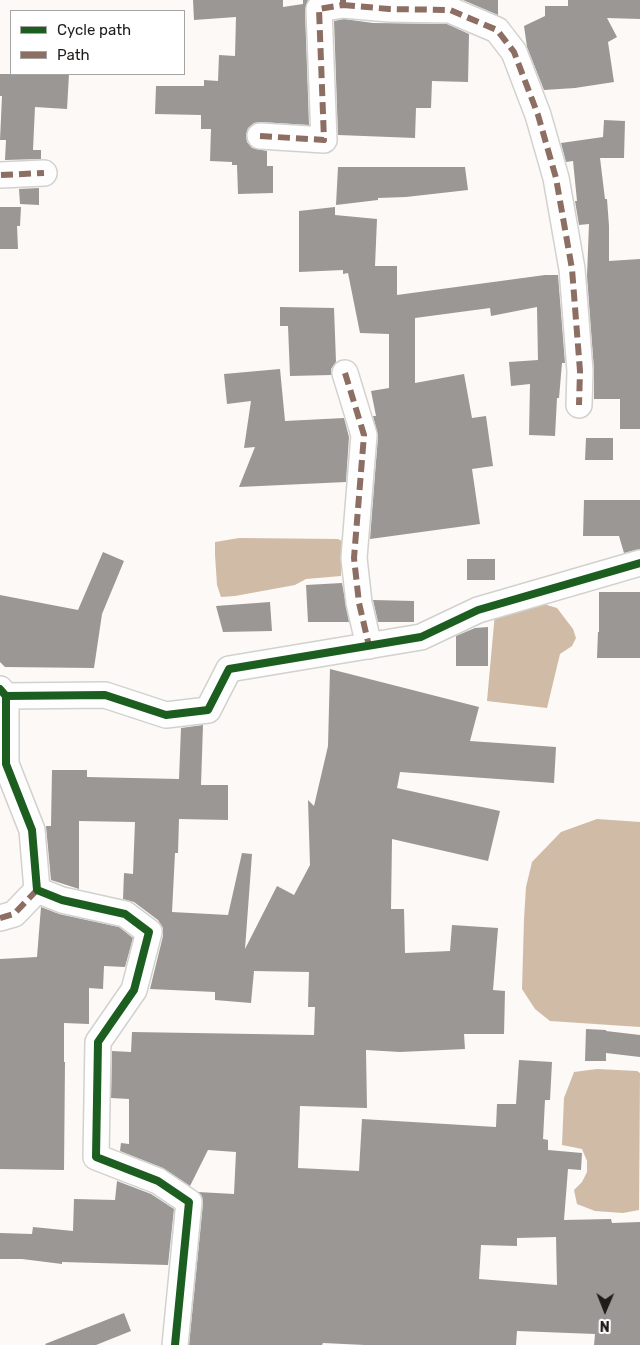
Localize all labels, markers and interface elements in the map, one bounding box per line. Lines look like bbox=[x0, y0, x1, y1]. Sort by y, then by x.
legend bbox=[10, 10, 185, 75]
text: Cycle path bbox=[57, 21, 131, 39]
text: Path bbox=[57, 46, 90, 64]
north arrow bbox=[580, 1285, 630, 1335]
text: N bbox=[600, 1317, 610, 1334]

